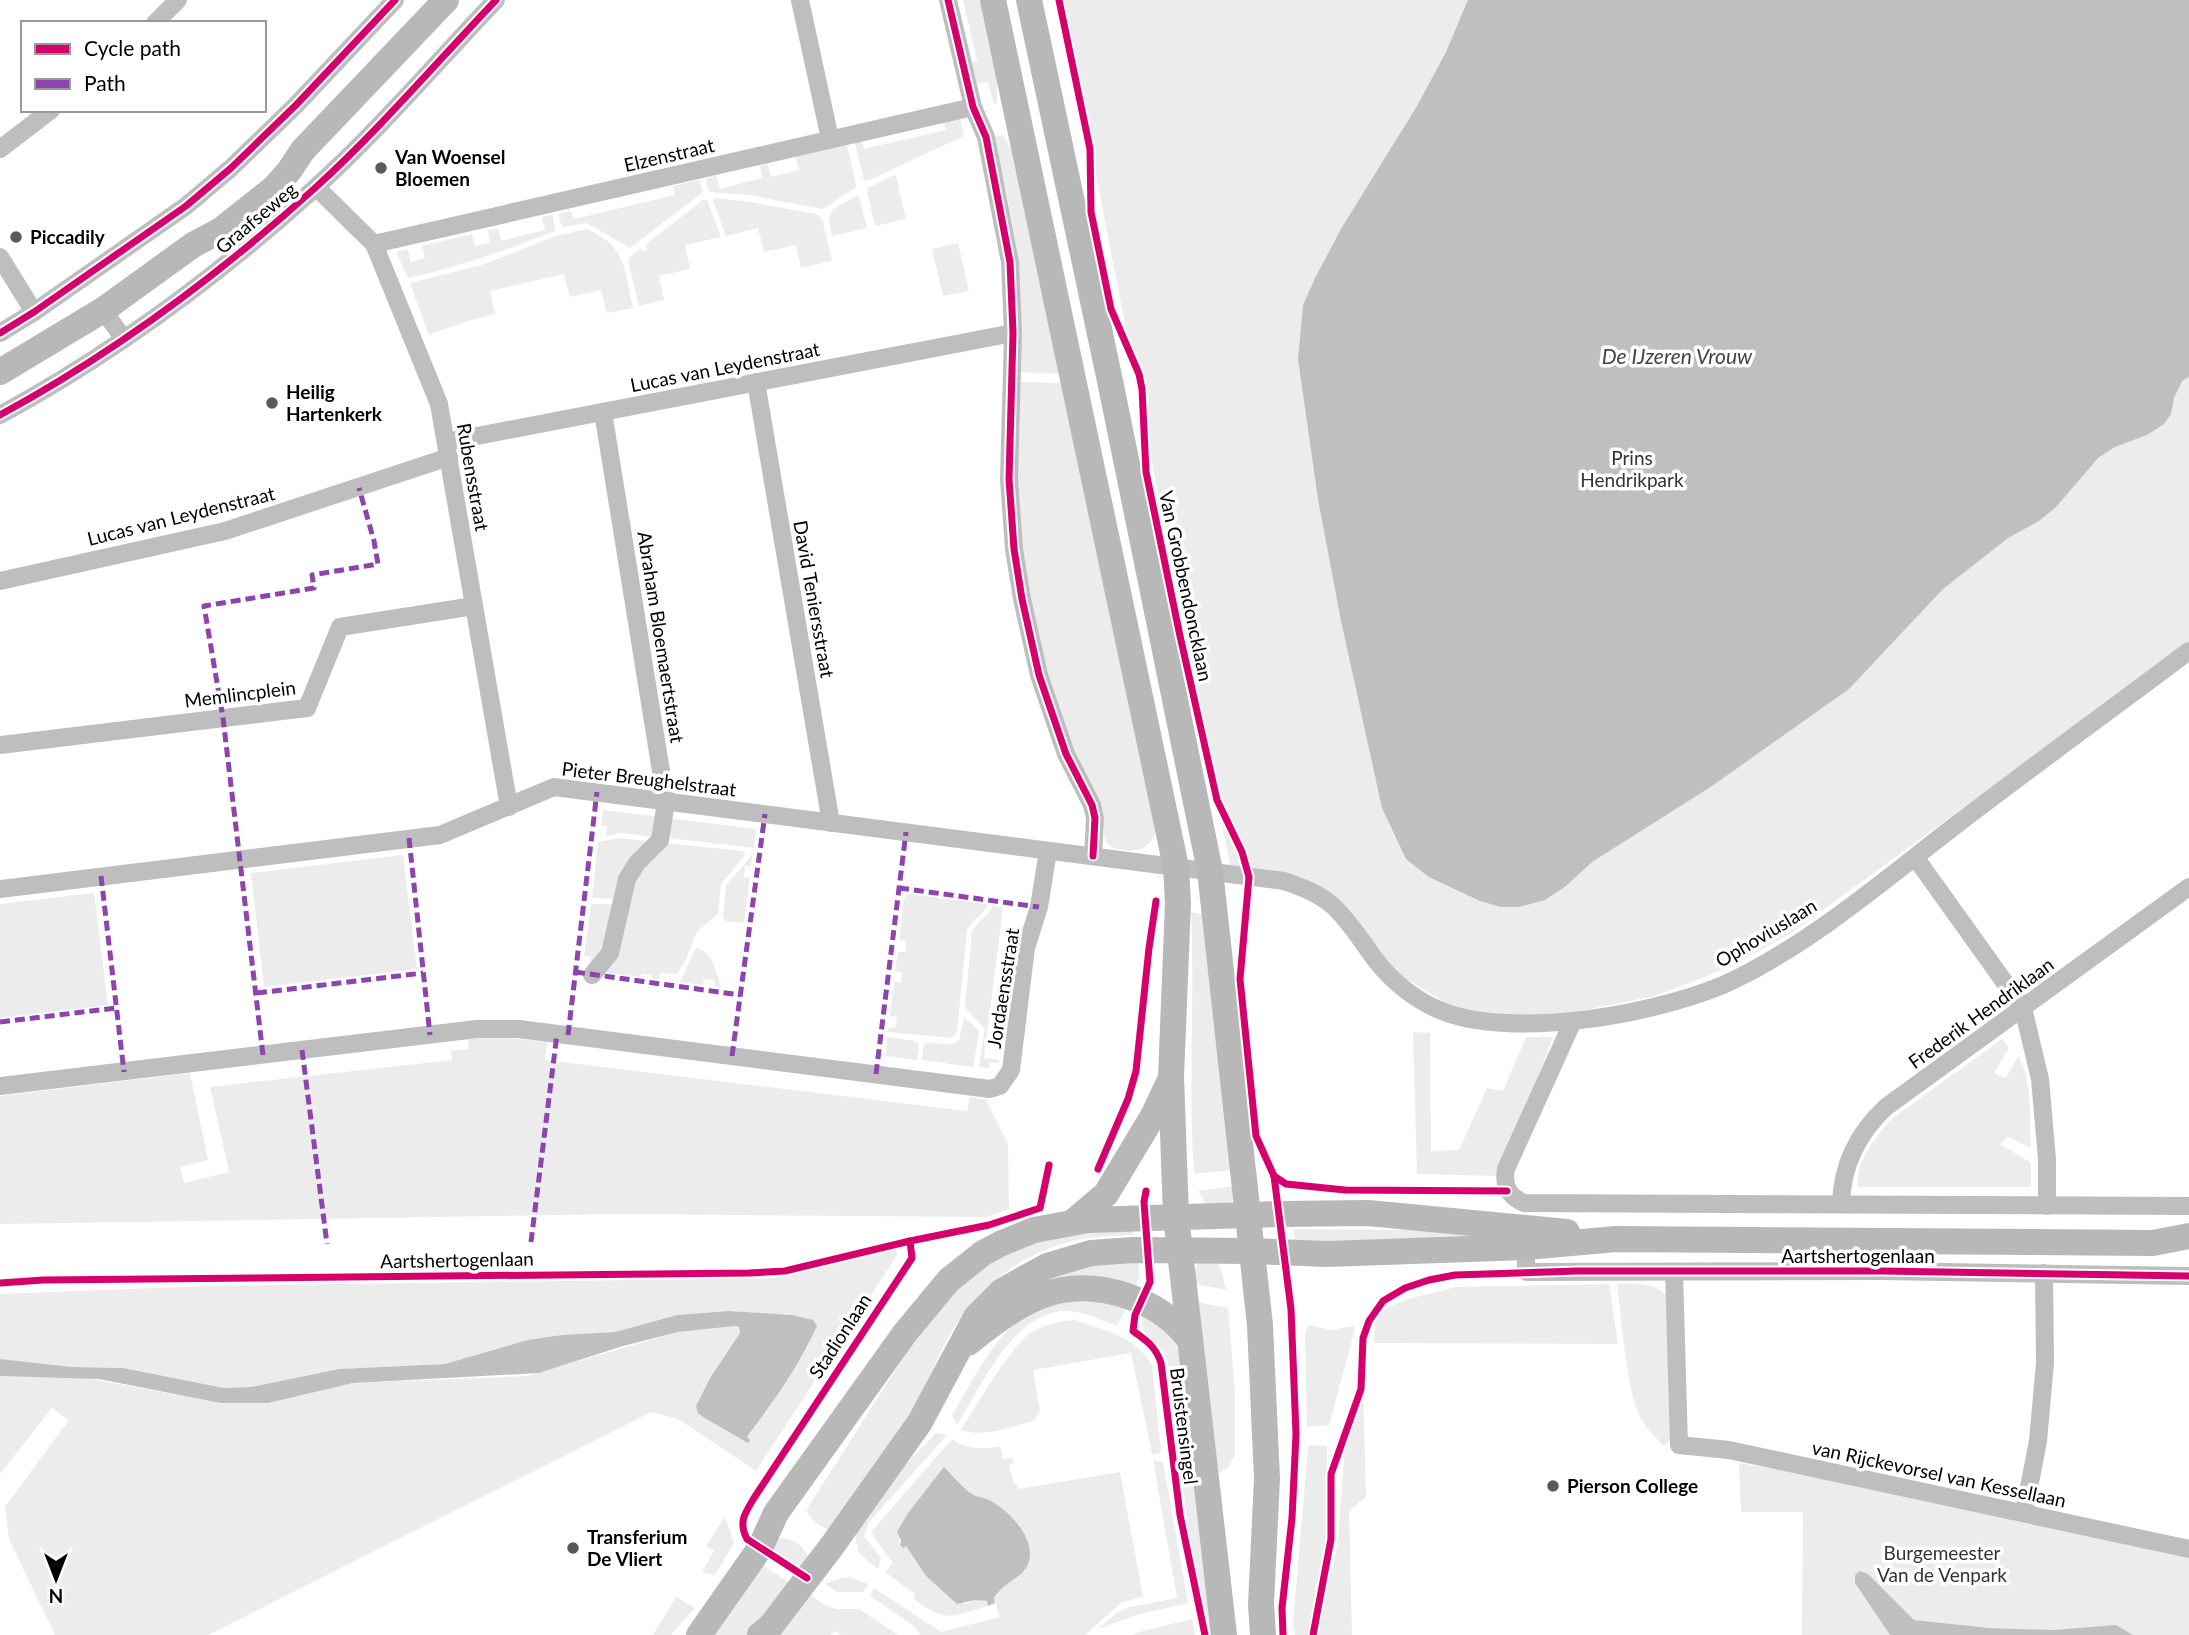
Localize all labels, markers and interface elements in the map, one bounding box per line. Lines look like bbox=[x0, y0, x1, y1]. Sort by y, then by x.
legend bbox=[21, 21, 266, 112]
text: Cycle path bbox=[84, 35, 181, 60]
text: Path bbox=[84, 70, 126, 95]
street label: Elzenstraat bbox=[622, 133, 716, 176]
place label: Van Woensel Bloemen bbox=[394, 145, 505, 190]
marker: Van Woensel Bloemen bbox=[373, 160, 389, 176]
street label: Graafseweg bbox=[210, 177, 301, 258]
place label: Piccadily bbox=[30, 225, 106, 248]
marker: Piccadily bbox=[8, 229, 24, 245]
street label: Lucas van Leydenstraat bbox=[628, 337, 822, 396]
water label: De IJzeren Vrouw bbox=[1602, 343, 1753, 368]
place label: Heilig Hartenkerk bbox=[286, 380, 383, 425]
marker: Heilig Hartenkerk bbox=[264, 395, 280, 411]
street label: Rubensstraat bbox=[453, 421, 494, 533]
park label: Prins Hendrikpark bbox=[1580, 446, 1684, 491]
street label: Lucas van Leydenstraat bbox=[85, 481, 277, 550]
street label: Van Grobbendoncklaan bbox=[1155, 489, 1218, 683]
street label: David Teniersstraat bbox=[789, 518, 840, 680]
street label: Abraham Bloemaertstraat bbox=[633, 530, 690, 744]
street label: Memlincplein bbox=[183, 675, 297, 712]
street label: Pieter Breughelstraat bbox=[560, 756, 738, 801]
street label: Ophoviuslaan bbox=[1711, 893, 1820, 972]
street label: Jordaensstraat bbox=[982, 926, 1023, 1050]
street label: Frederik Hendriklaan bbox=[1904, 952, 2058, 1073]
street label: Aartshertogenlaan bbox=[1781, 1244, 1935, 1267]
street label: Aartshertogenlaan bbox=[380, 1247, 534, 1272]
street label: Stadionlaan bbox=[804, 1289, 876, 1383]
street label: Bruistensingel bbox=[1166, 1366, 1203, 1486]
street label: van Rijckevorsel van Kessellaan bbox=[1810, 1435, 2068, 1512]
place label: Pierson College bbox=[1567, 1474, 1698, 1497]
marker: Pierson College bbox=[1545, 1478, 1561, 1494]
place label: Transferium De Vliert bbox=[587, 1525, 687, 1570]
marker: Transferium De Vliert bbox=[565, 1540, 581, 1556]
park label: Burgemeester Van de Venpark bbox=[1877, 1541, 2007, 1586]
north arrow bbox=[21, 1544, 91, 1614]
text: N bbox=[49, 1585, 63, 1608]

